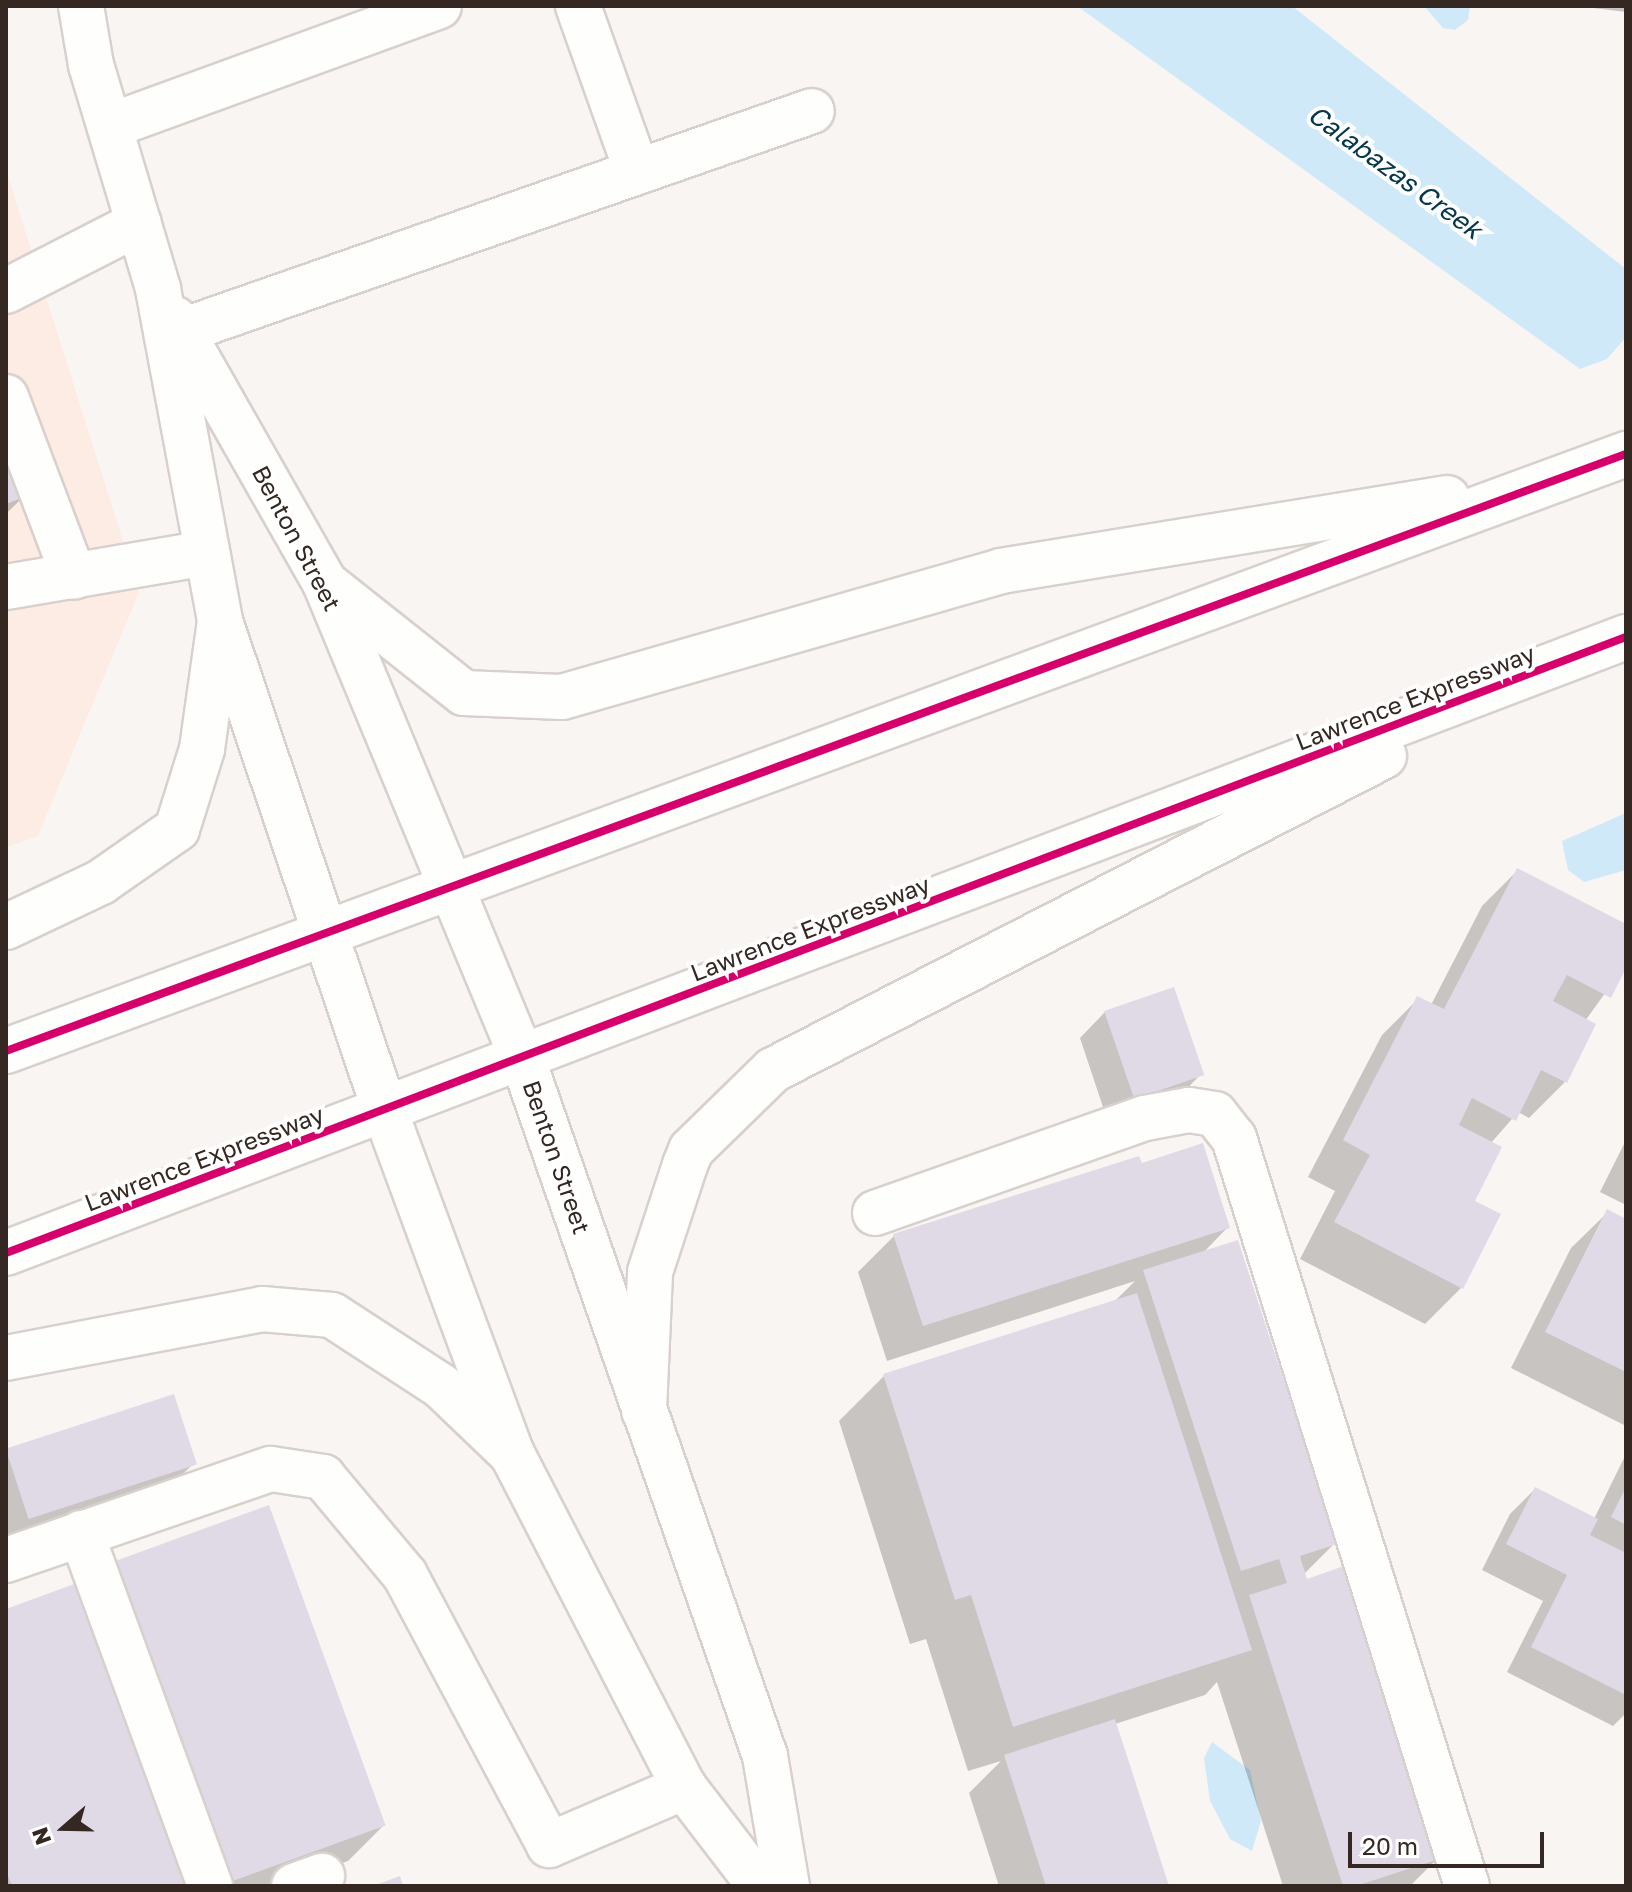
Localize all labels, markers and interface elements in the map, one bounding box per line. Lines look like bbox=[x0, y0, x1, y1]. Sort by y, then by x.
water label: Calabazas Creek bbox=[1302, 99, 1488, 245]
street label: Benton Street bbox=[247, 460, 347, 616]
street label: Lawrence Expressway bbox=[1291, 638, 1539, 756]
street label: Lawrence Expressway bbox=[686, 869, 934, 987]
street label: Benton Street bbox=[517, 1077, 597, 1237]
street label: Lawrence Expressway bbox=[80, 1099, 328, 1217]
north arrow bbox=[24, 1788, 104, 1868]
scale bar bbox=[1352, 1816, 1548, 1866]
text: N bbox=[25, 1824, 57, 1849]
text: 20 m bbox=[1362, 1831, 1418, 1860]

